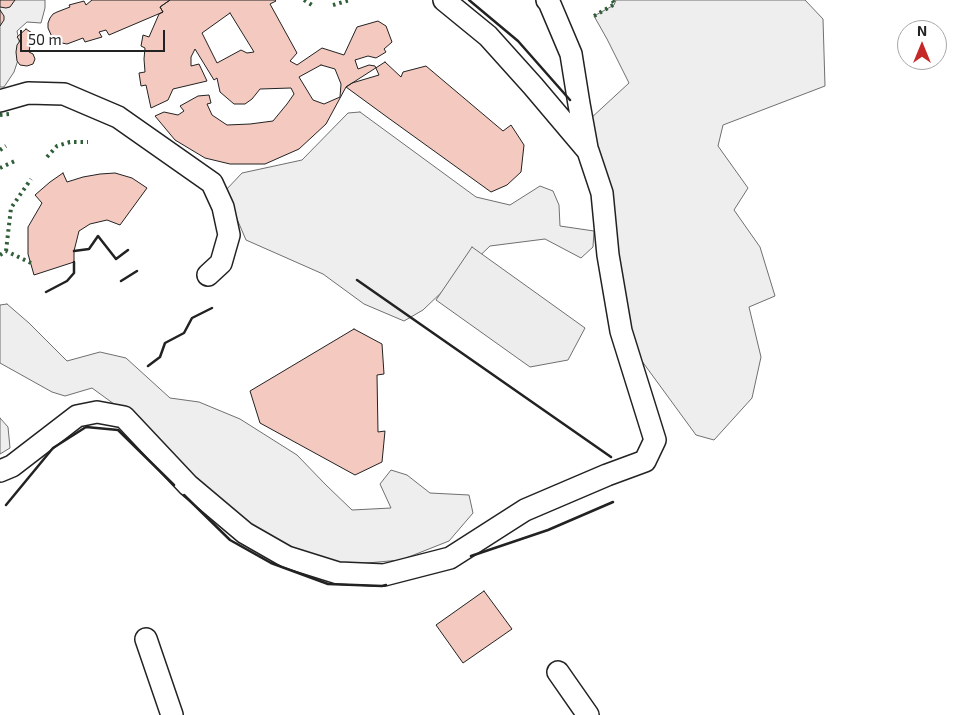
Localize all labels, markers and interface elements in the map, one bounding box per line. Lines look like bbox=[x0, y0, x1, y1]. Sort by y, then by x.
scale bar bbox=[22, 20, 168, 52]
north arrow bbox=[897, 20, 947, 70]
text: N bbox=[917, 22, 927, 39]
text: 50 m bbox=[28, 30, 62, 48]

